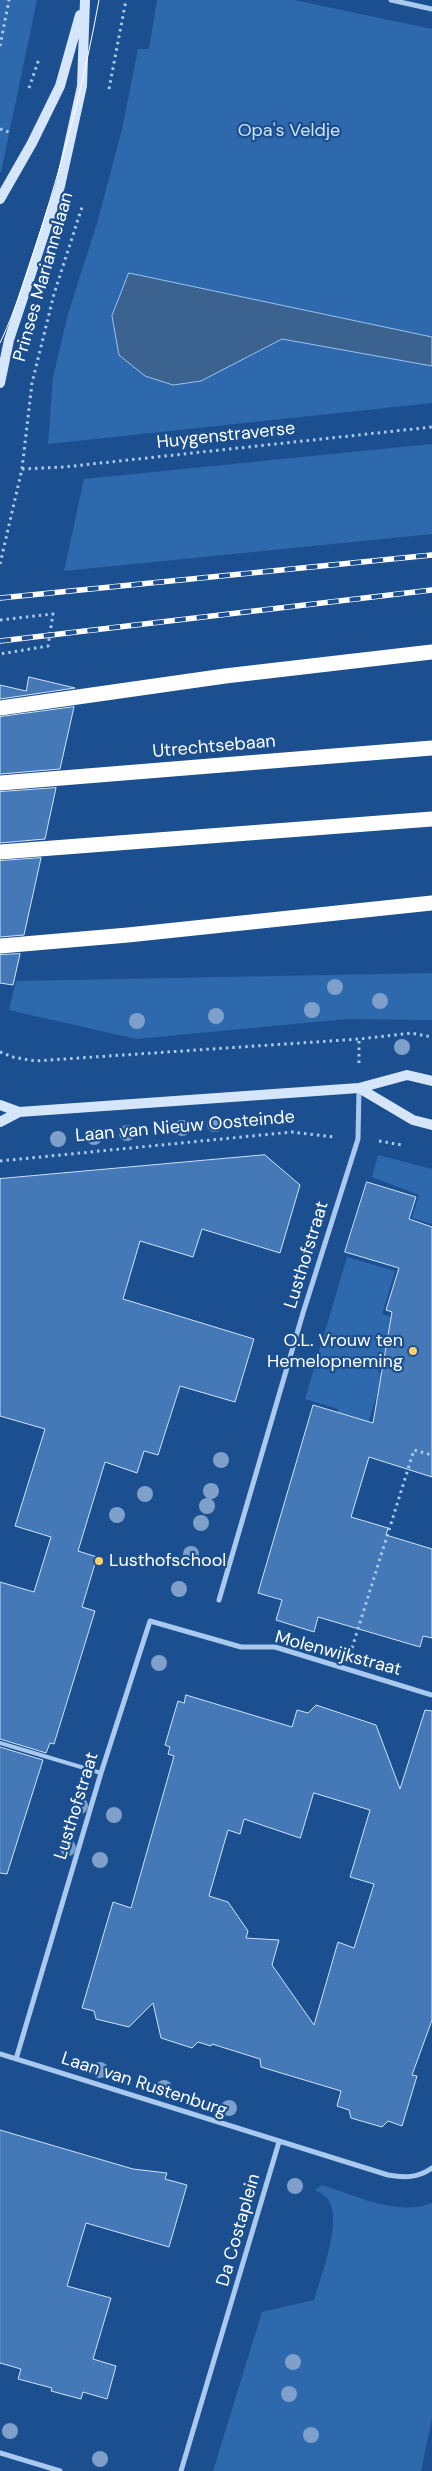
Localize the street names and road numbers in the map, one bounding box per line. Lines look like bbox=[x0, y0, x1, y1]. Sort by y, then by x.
street label: Prinses Mariannelaan bbox=[9, 190, 79, 364]
street label: Huygenstraverse bbox=[156, 418, 296, 454]
street label: Utrechtsebaan bbox=[152, 731, 276, 763]
street label: Laan van Nieuw Oosteinde bbox=[74, 1107, 296, 1147]
street label: Lusthofstraat bbox=[280, 1199, 334, 1311]
street label: Molenwijkstraat bbox=[272, 1627, 404, 1681]
street label: Lusthofstraat bbox=[50, 1750, 104, 1862]
street label: Laan van Rustenburg bbox=[58, 2048, 230, 2122]
street label: Da Costaplein bbox=[213, 2171, 265, 2289]

